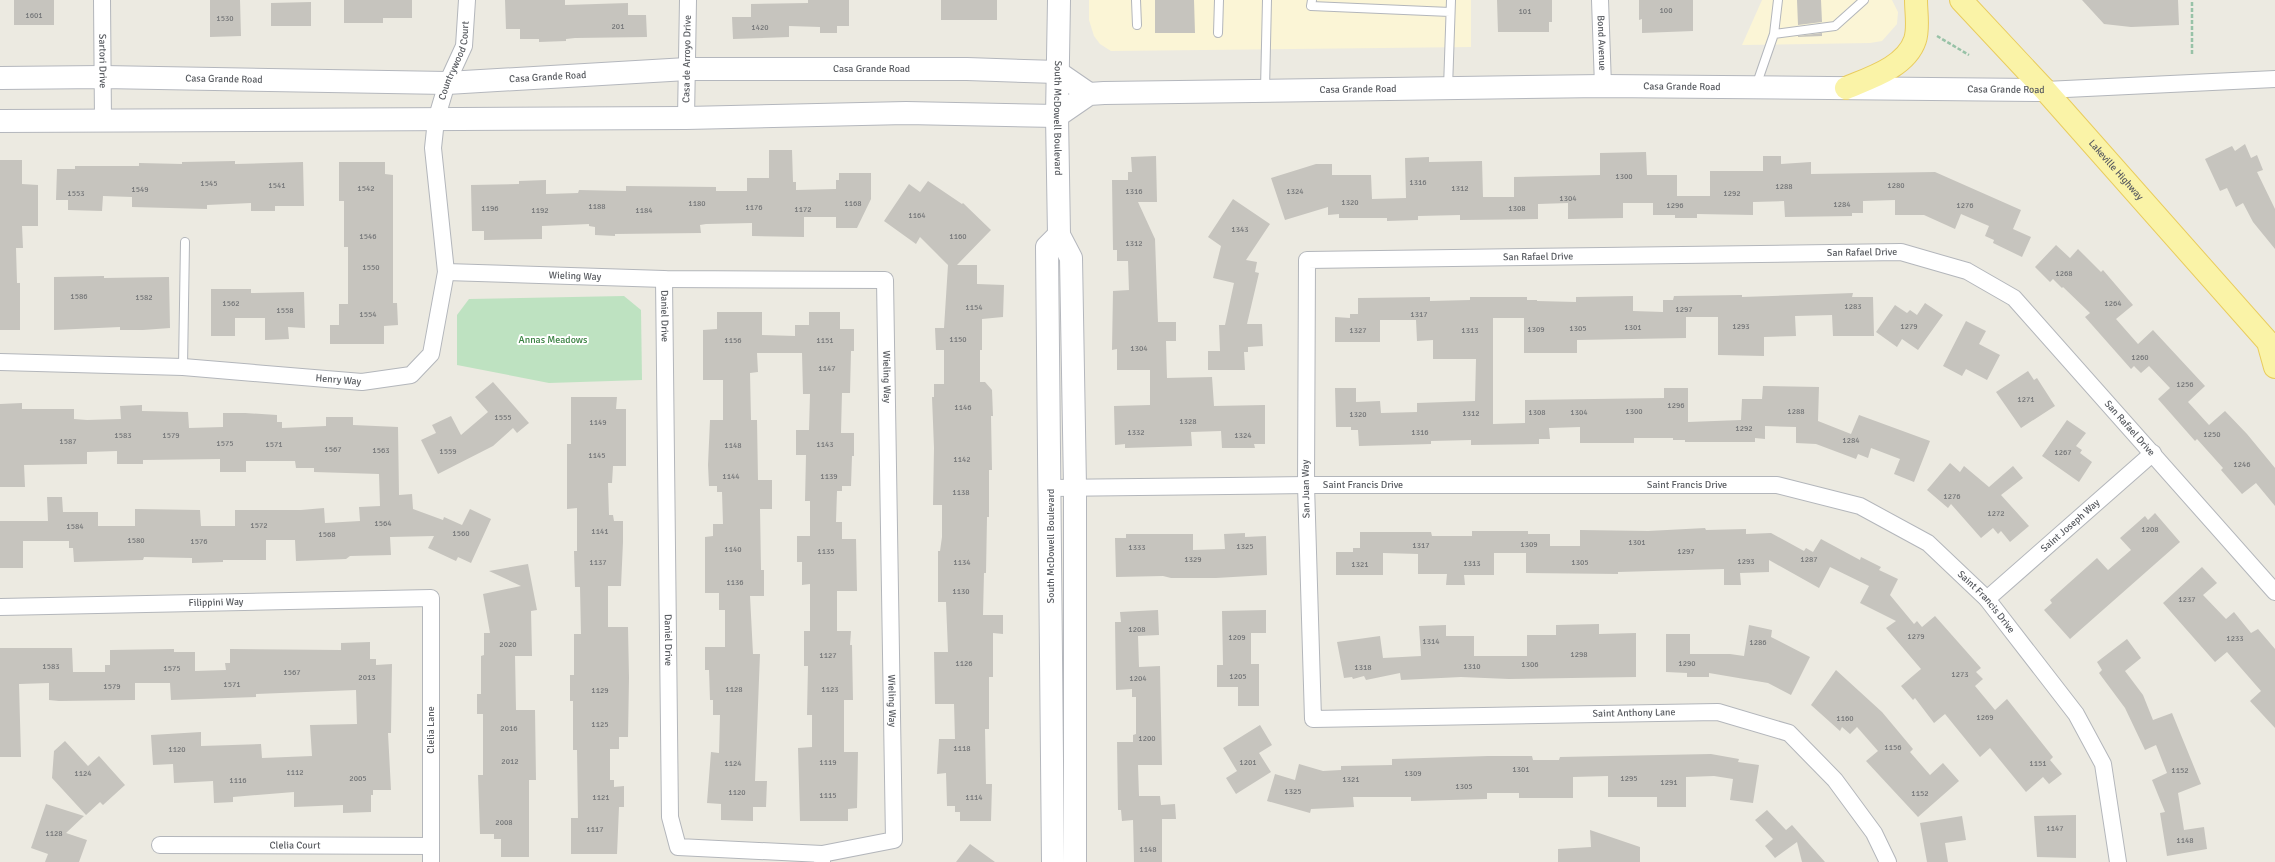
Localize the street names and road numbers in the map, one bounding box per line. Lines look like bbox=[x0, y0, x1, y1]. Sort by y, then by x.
street label: Casa de Arroyo Drive bbox=[680, 15, 694, 103]
street label: Bond Avenue bbox=[1595, 15, 1608, 71]
street label: Countrywood Court bbox=[436, 20, 472, 102]
street label: Sartori Drive bbox=[96, 34, 109, 88]
street label: South McDowell Boulevard bbox=[1051, 60, 1064, 176]
street label: Casa Grande Road bbox=[833, 63, 910, 75]
street label: Casa Grande Road bbox=[509, 69, 587, 85]
street label: Casa Grande Road bbox=[185, 72, 263, 86]
street label: Casa Grande Road bbox=[1643, 80, 1721, 93]
street label: Casa Grande Road bbox=[1319, 83, 1397, 96]
street label: Casa Grande Road bbox=[1967, 83, 2045, 96]
street label: Lakeville Highway bbox=[2086, 137, 2146, 203]
street label: San Rafael Drive bbox=[1827, 246, 1897, 259]
street label: San Rafael Drive bbox=[1503, 250, 1573, 263]
street label: Wieling Way bbox=[548, 269, 602, 283]
street label: Daniel Drive bbox=[658, 290, 671, 342]
street label: Wieling Way bbox=[880, 350, 893, 404]
street label: Henry Way bbox=[315, 372, 362, 388]
street label: San Rafael Drive bbox=[2102, 398, 2157, 458]
street label: San Juan Way bbox=[1299, 459, 1313, 518]
street label: Saint Francis Drive bbox=[1323, 479, 1403, 491]
street label: Saint Francis Drive bbox=[1647, 479, 1727, 491]
street label: South McDowell Boulevard bbox=[1045, 489, 1057, 603]
street label: Saint Joseph Way bbox=[2038, 496, 2102, 555]
street label: Saint Francis Drive bbox=[1955, 568, 2017, 636]
street label: Filippini Way bbox=[188, 596, 244, 609]
street label: Daniel Drive bbox=[662, 614, 674, 666]
street label: Wieling Way bbox=[885, 674, 898, 728]
street label: Clelia Lane bbox=[425, 706, 437, 754]
street label: Saint Anthony Lane bbox=[1592, 706, 1676, 720]
street label: Clelia Court bbox=[270, 839, 321, 852]

